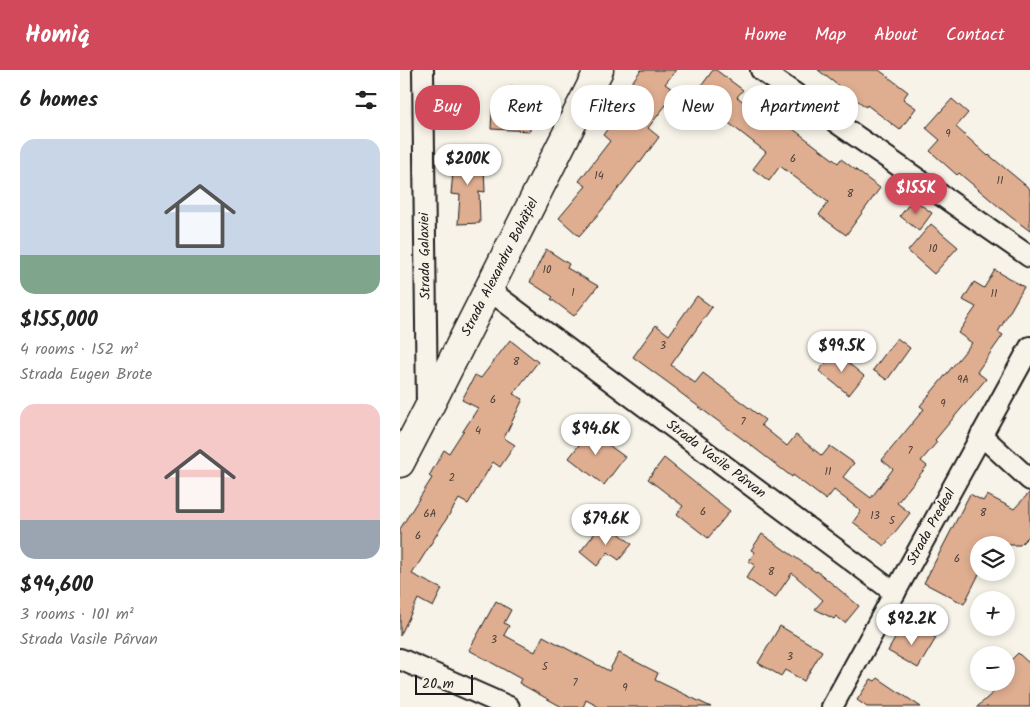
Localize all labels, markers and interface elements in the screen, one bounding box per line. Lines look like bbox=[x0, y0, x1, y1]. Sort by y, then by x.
text: Homiq bbox=[25, 16, 90, 55]
text: Home bbox=[744, 21, 787, 50]
text: Map bbox=[815, 21, 846, 50]
text: About bbox=[874, 21, 918, 50]
text: Contact bbox=[946, 21, 1005, 50]
text: 6 homes bbox=[20, 84, 98, 117]
chip: Buy bbox=[415, 85, 480, 130]
chip: Rent bbox=[490, 85, 561, 130]
chip: Filters bbox=[571, 85, 654, 130]
chip: New bbox=[664, 85, 732, 130]
chip: Apartment bbox=[742, 85, 858, 130]
icon: filters bbox=[352, 86, 380, 114]
house number: 9 bbox=[945, 125, 951, 143]
pin: $200K bbox=[433, 144, 503, 186]
text: $200K bbox=[446, 147, 490, 172]
house number: 6 bbox=[790, 150, 796, 168]
house number: 14 bbox=[594, 167, 604, 185]
icon: home bbox=[155, 171, 245, 261]
pin: $155K bbox=[881, 172, 951, 215]
house number: 11 bbox=[997, 172, 1003, 190]
text: $155K bbox=[896, 176, 936, 201]
house number: 8 bbox=[847, 185, 854, 203]
street label: Strada Alexandru Bohățiel bbox=[455, 193, 545, 340]
street label: Strada Galaxiei bbox=[413, 212, 437, 300]
house number: 10 bbox=[929, 240, 938, 258]
house number: 10 bbox=[543, 261, 552, 279]
house number: 1 bbox=[571, 284, 575, 302]
house number: 11 bbox=[991, 285, 997, 303]
text: $155,000 bbox=[20, 304, 98, 337]
pin: $99.5K bbox=[801, 330, 883, 373]
text: $99.5K bbox=[818, 334, 866, 359]
text: 4 rooms · 152 m² bbox=[20, 337, 138, 362]
house number: 3 bbox=[660, 337, 666, 355]
house number: 8 bbox=[513, 353, 520, 371]
text: Strada Eugen Brote bbox=[20, 362, 152, 387]
house number: 9A bbox=[957, 371, 969, 389]
house number: 6 bbox=[490, 391, 496, 409]
house number: 9 bbox=[940, 395, 946, 413]
house number: 7 bbox=[740, 413, 746, 431]
pin: $94.6K bbox=[555, 414, 637, 456]
street label: Strada Vasile Pârvan bbox=[661, 414, 771, 504]
text: $94.6K bbox=[572, 417, 620, 442]
house number: 4 bbox=[475, 422, 481, 440]
icon: home bbox=[155, 436, 245, 526]
house number: 7 bbox=[907, 442, 913, 460]
house number: 11 bbox=[825, 463, 831, 481]
house number: 2 bbox=[449, 469, 455, 487]
street label: Strada Predeal bbox=[901, 484, 962, 570]
house number: 6 bbox=[700, 503, 706, 521]
pin: $79.6K bbox=[565, 504, 647, 546]
house number: 8 bbox=[980, 504, 987, 522]
house number: 6A bbox=[424, 505, 437, 523]
text: $79.6K bbox=[582, 507, 630, 532]
house number: 13 bbox=[870, 507, 880, 525]
house number: 5 bbox=[889, 512, 896, 530]
house number: 6 bbox=[415, 527, 421, 545]
map controls bbox=[970, 536, 1015, 691]
button: layers bbox=[970, 536, 1015, 581]
house number: 6 bbox=[954, 550, 960, 568]
house number: 8 bbox=[768, 563, 775, 581]
text: $94,600 bbox=[20, 569, 93, 602]
button: + bbox=[970, 591, 1015, 636]
text: 3 rooms · 101 m² bbox=[20, 602, 134, 627]
pin: $92.2K bbox=[871, 604, 953, 646]
text: $92.2K bbox=[887, 607, 937, 632]
text: Strada Vasile Pârvan bbox=[20, 627, 158, 652]
house number: 3 bbox=[491, 631, 497, 649]
button: − bbox=[970, 646, 1015, 691]
house number: 3 bbox=[787, 648, 793, 666]
house number: 5 bbox=[542, 658, 549, 676]
scale bar bbox=[415, 672, 472, 695]
text: 20 m bbox=[422, 673, 454, 695]
house number: 7 bbox=[572, 674, 578, 692]
house number: 9 bbox=[622, 679, 628, 697]

